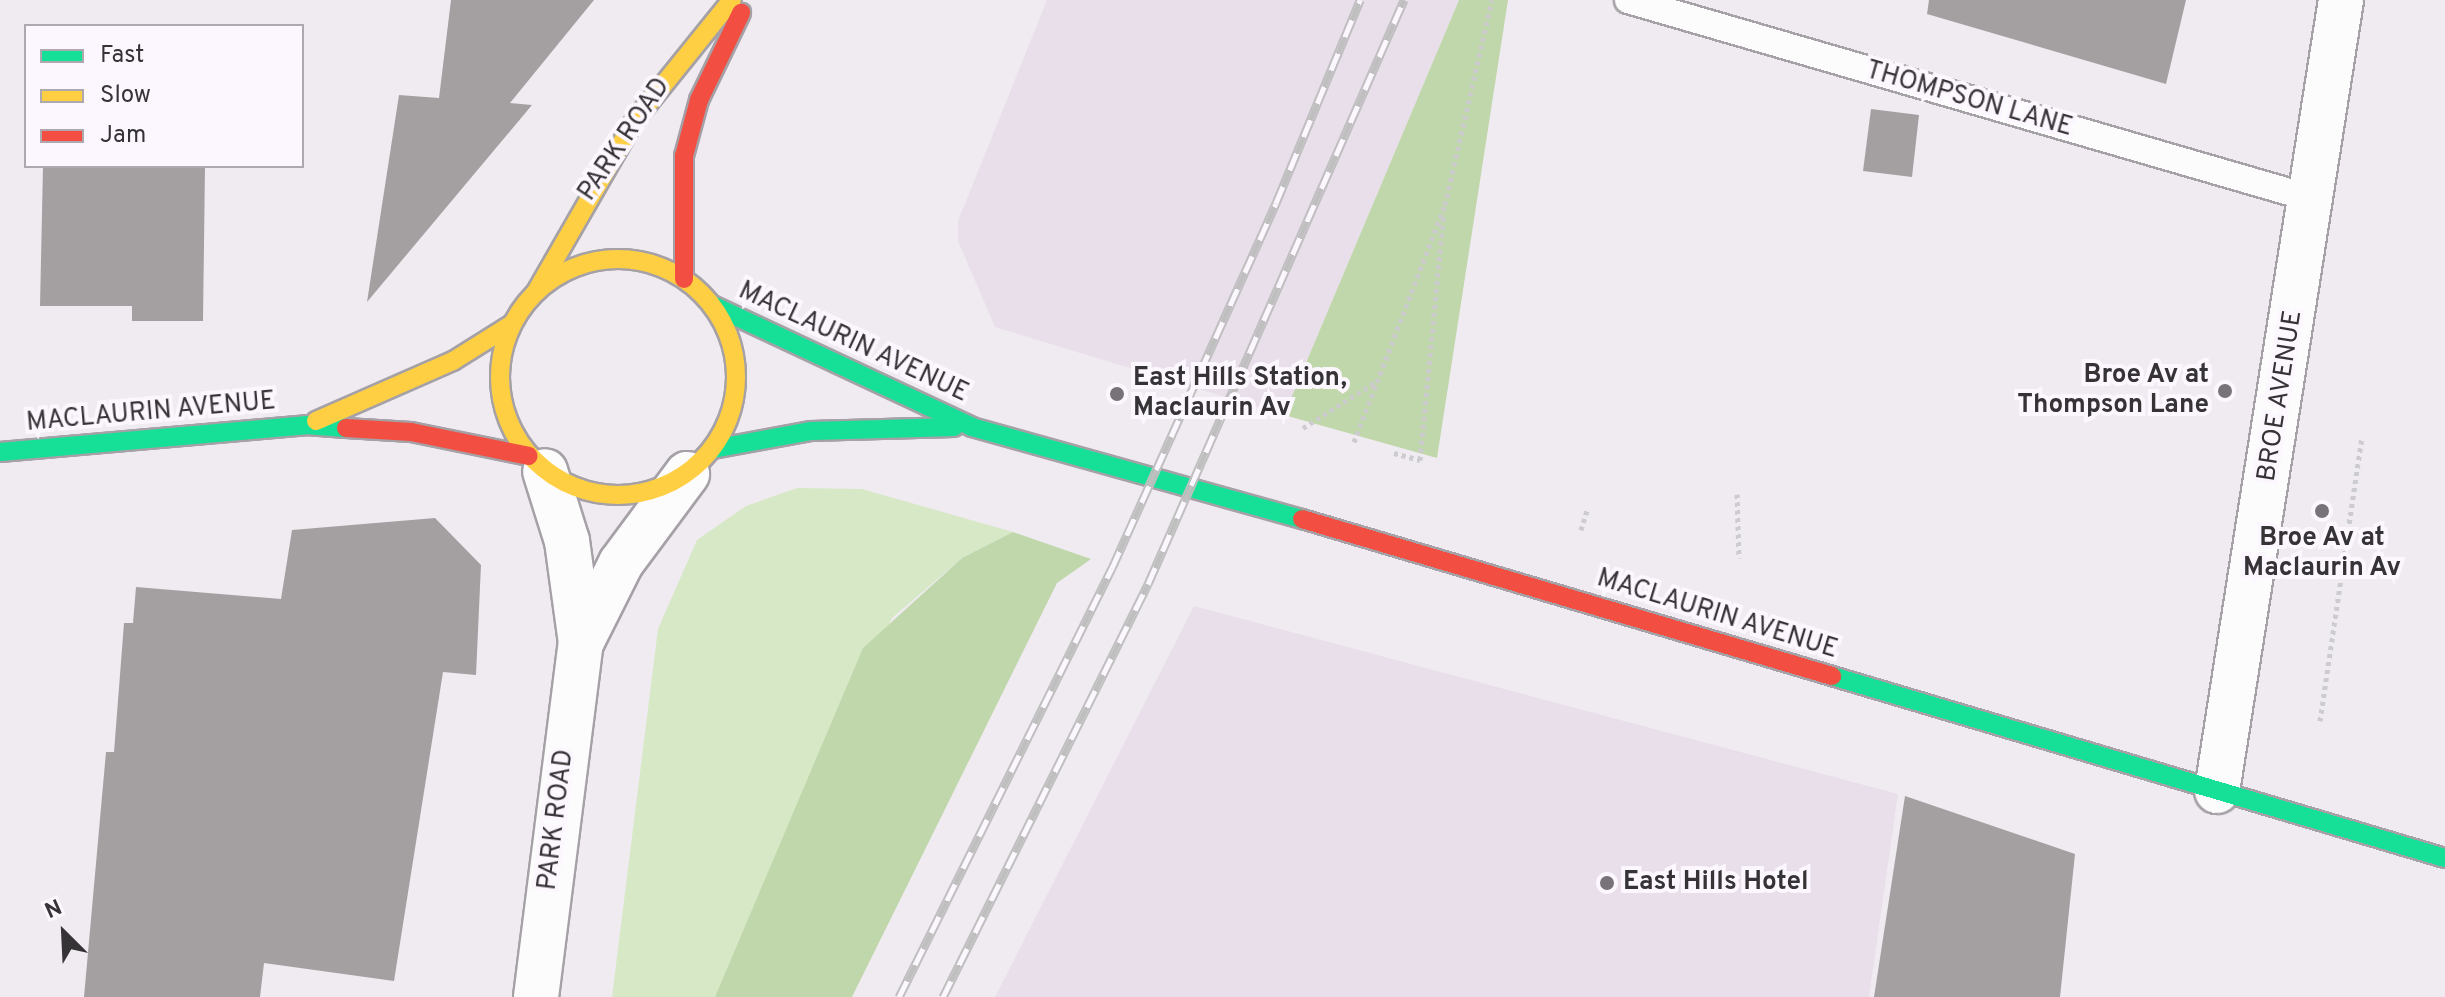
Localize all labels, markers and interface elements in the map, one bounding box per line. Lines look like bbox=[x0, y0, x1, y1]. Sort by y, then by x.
legend bbox=[24, 24, 304, 168]
text: Fast bbox=[100, 41, 144, 71]
street label: THOMPSON LANE bbox=[1862, 56, 2076, 144]
street label: PARK ROAD bbox=[573, 73, 677, 207]
text: Slow bbox=[100, 81, 151, 111]
text: Jam bbox=[100, 121, 146, 151]
street label: MACLAURIN AVENUE bbox=[733, 276, 973, 410]
street label: BROE AVENUE bbox=[2252, 308, 2310, 484]
place label: Broe Av at Thompson Lane bbox=[2017, 360, 2209, 422]
place label: East Hills Station, Maclaurin Av bbox=[1133, 363, 1347, 424]
marker: Broe Av at Thompson Lane bbox=[2216, 382, 2234, 400]
marker: East Hills Station, Maclaurin Av bbox=[1108, 385, 1126, 403]
street label: MACLAURIN AVENUE bbox=[25, 387, 277, 439]
marker: Broe Av at Maclaurin Av bbox=[2313, 502, 2331, 520]
place label: Broe Av at Maclaurin Av bbox=[2243, 523, 2401, 584]
street label: MACLAURIN AVENUE bbox=[1592, 563, 1842, 667]
street label: PARK ROAD bbox=[533, 748, 581, 892]
place label: East Hills Hotel bbox=[1623, 867, 1809, 899]
marker: East Hills Hotel bbox=[1598, 874, 1616, 892]
north arrow bbox=[24, 893, 104, 973]
text: N bbox=[41, 895, 67, 926]

